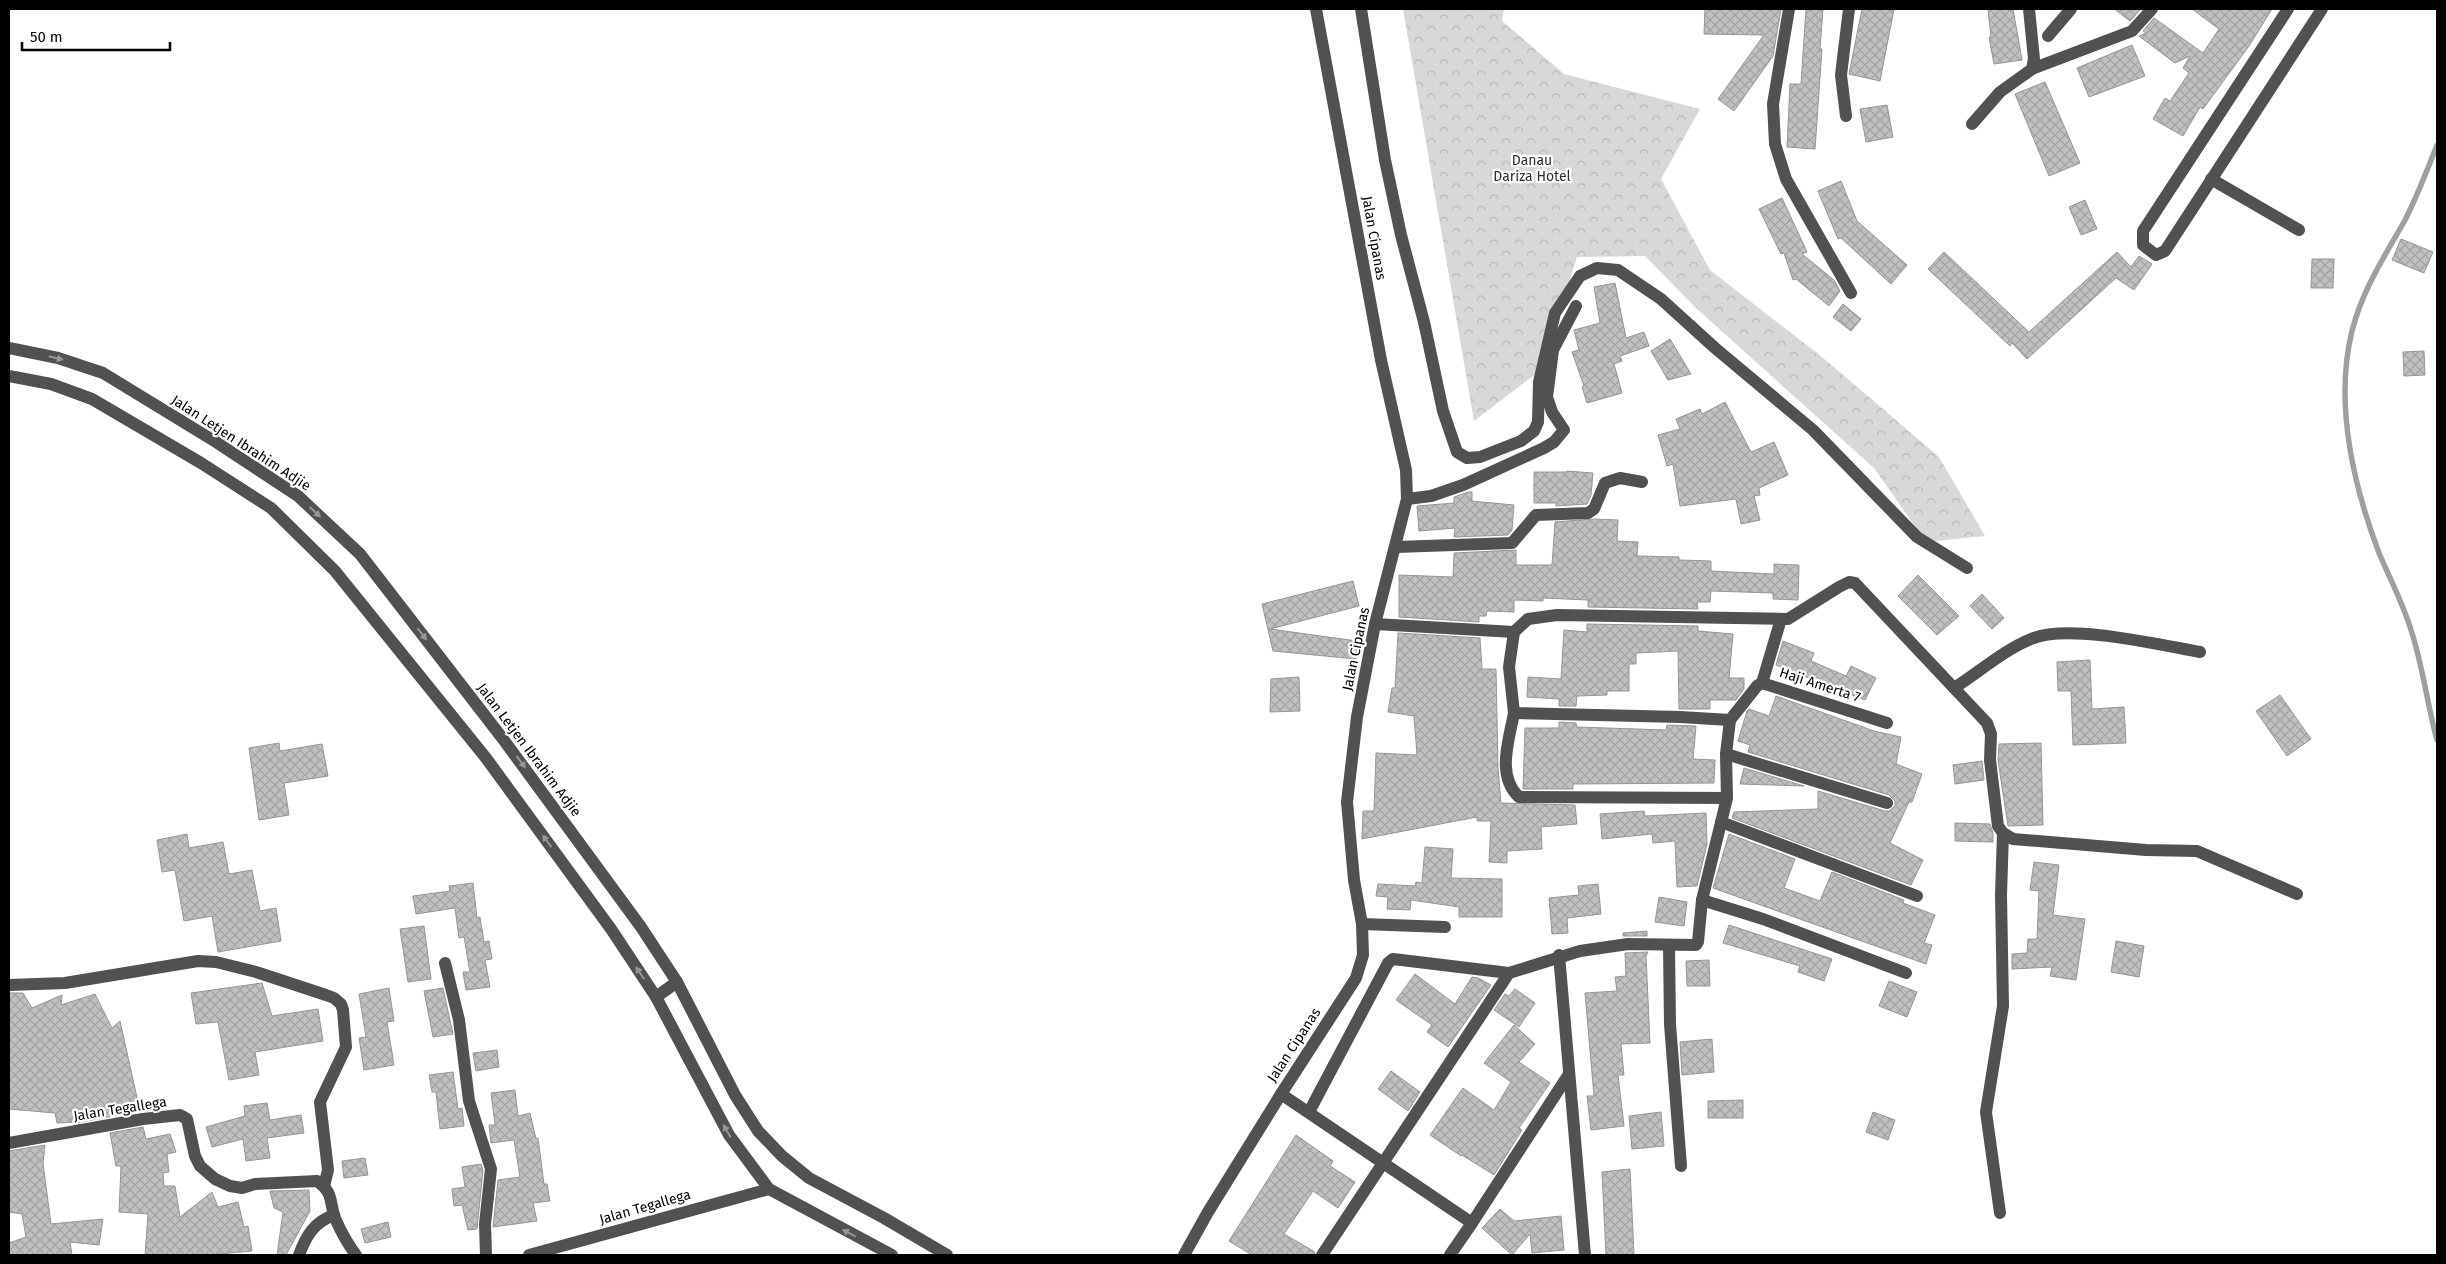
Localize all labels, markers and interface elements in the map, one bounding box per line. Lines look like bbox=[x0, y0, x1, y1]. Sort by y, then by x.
scale bar bbox=[22, 20, 170, 52]
text: 50 m bbox=[30, 28, 63, 46]
park label: Danau Dariza Hotel bbox=[1493, 152, 1571, 185]
street label: Jalan Cipanas bbox=[1358, 195, 1390, 282]
one-way arrow bbox=[49, 354, 64, 362]
street label: Jalan Letjen Ibrahim Adjie bbox=[168, 392, 314, 494]
one-way arrow bbox=[308, 506, 320, 518]
street label: Jalan Cipanas bbox=[1339, 605, 1373, 692]
one-way arrow bbox=[416, 627, 427, 640]
street label: Haji Amerta 7 bbox=[1777, 664, 1863, 706]
street label: Jalan Letjen Ibrahim Adjie bbox=[473, 680, 585, 820]
one-way arrow bbox=[516, 755, 526, 769]
one-way arrow bbox=[541, 835, 552, 848]
one-way arrow bbox=[636, 966, 645, 980]
street label: Jalan Cipanas bbox=[1264, 1004, 1325, 1085]
street label: Jalan Tegallega bbox=[72, 1093, 168, 1125]
one-way arrow bbox=[723, 1124, 732, 1137]
street label: Jalan Tegallega bbox=[597, 1186, 693, 1228]
one-way arrow bbox=[842, 1228, 856, 1237]

